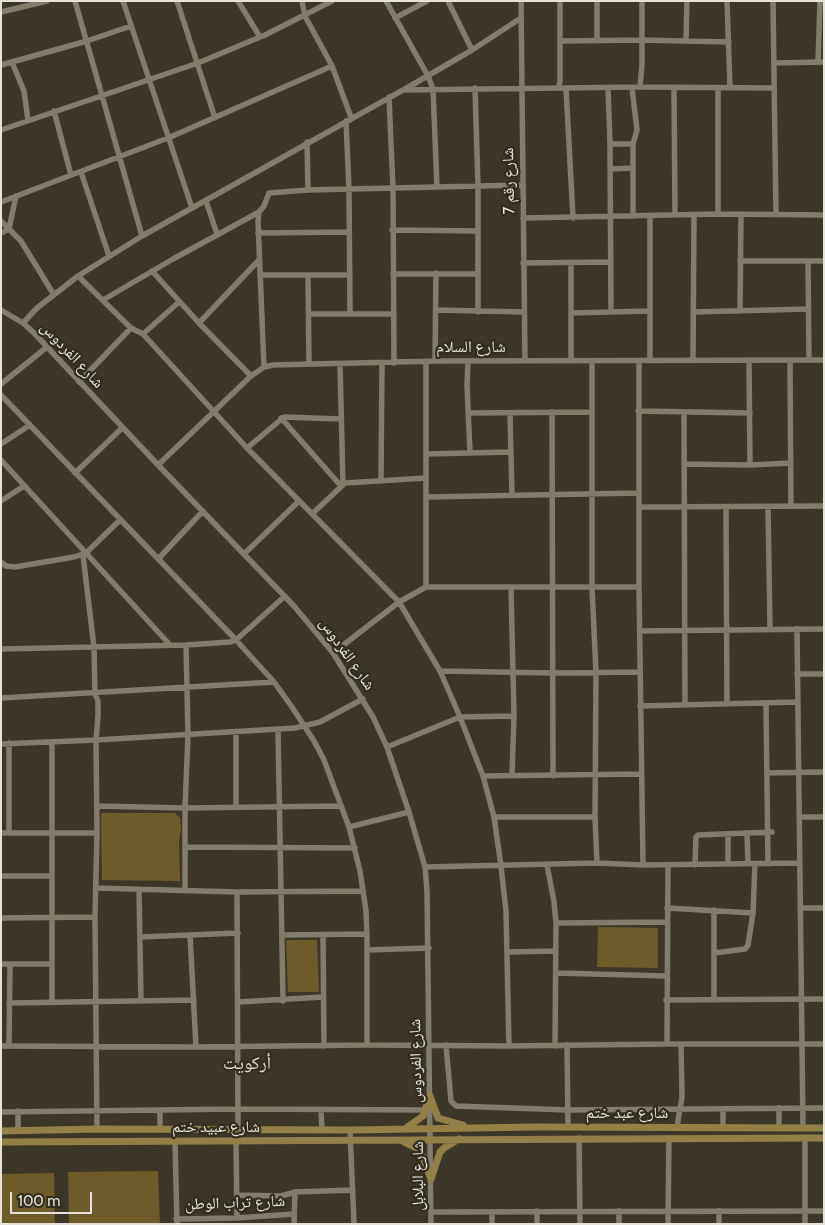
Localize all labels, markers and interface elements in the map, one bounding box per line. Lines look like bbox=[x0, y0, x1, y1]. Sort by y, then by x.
street label: شارع رقم 7 bbox=[499, 147, 519, 215]
street label: شارع الفردوس bbox=[36, 318, 108, 392]
street label: شارع السلام bbox=[436, 337, 506, 357]
street label: شارع الفردوس bbox=[315, 614, 379, 694]
street label: شارع الفردوس bbox=[406, 1019, 426, 1103]
district label: أركويت bbox=[223, 1053, 271, 1075]
street label: شارع عبد ختم bbox=[586, 1103, 668, 1123]
street label: شارع عبيد ختم bbox=[172, 1117, 260, 1137]
street label: شارع البلابل bbox=[408, 1141, 428, 1211]
scale bar bbox=[12, 1182, 95, 1214]
text: 100 m bbox=[18, 1192, 60, 1210]
street label: شارع تراب الوطن bbox=[185, 1192, 285, 1214]

